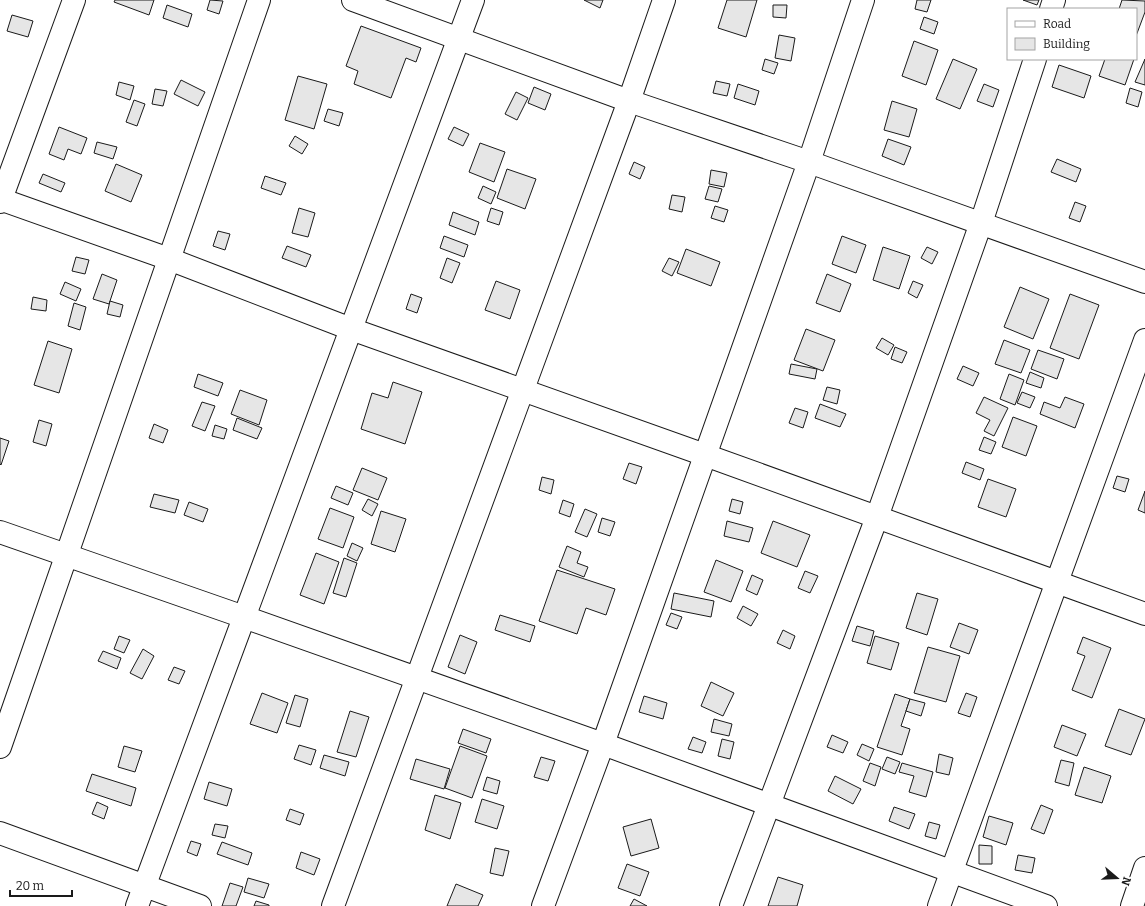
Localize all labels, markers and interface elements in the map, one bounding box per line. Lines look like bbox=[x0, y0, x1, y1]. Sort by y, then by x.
legend bbox=[1007, 8, 1137, 60]
text: Road bbox=[1043, 17, 1071, 31]
text: Building bbox=[1043, 37, 1090, 51]
north arrow bbox=[1097, 858, 1137, 898]
scale bar bbox=[10, 872, 72, 898]
text: N bbox=[1118, 875, 1134, 888]
text: 20 m bbox=[16, 879, 45, 893]

